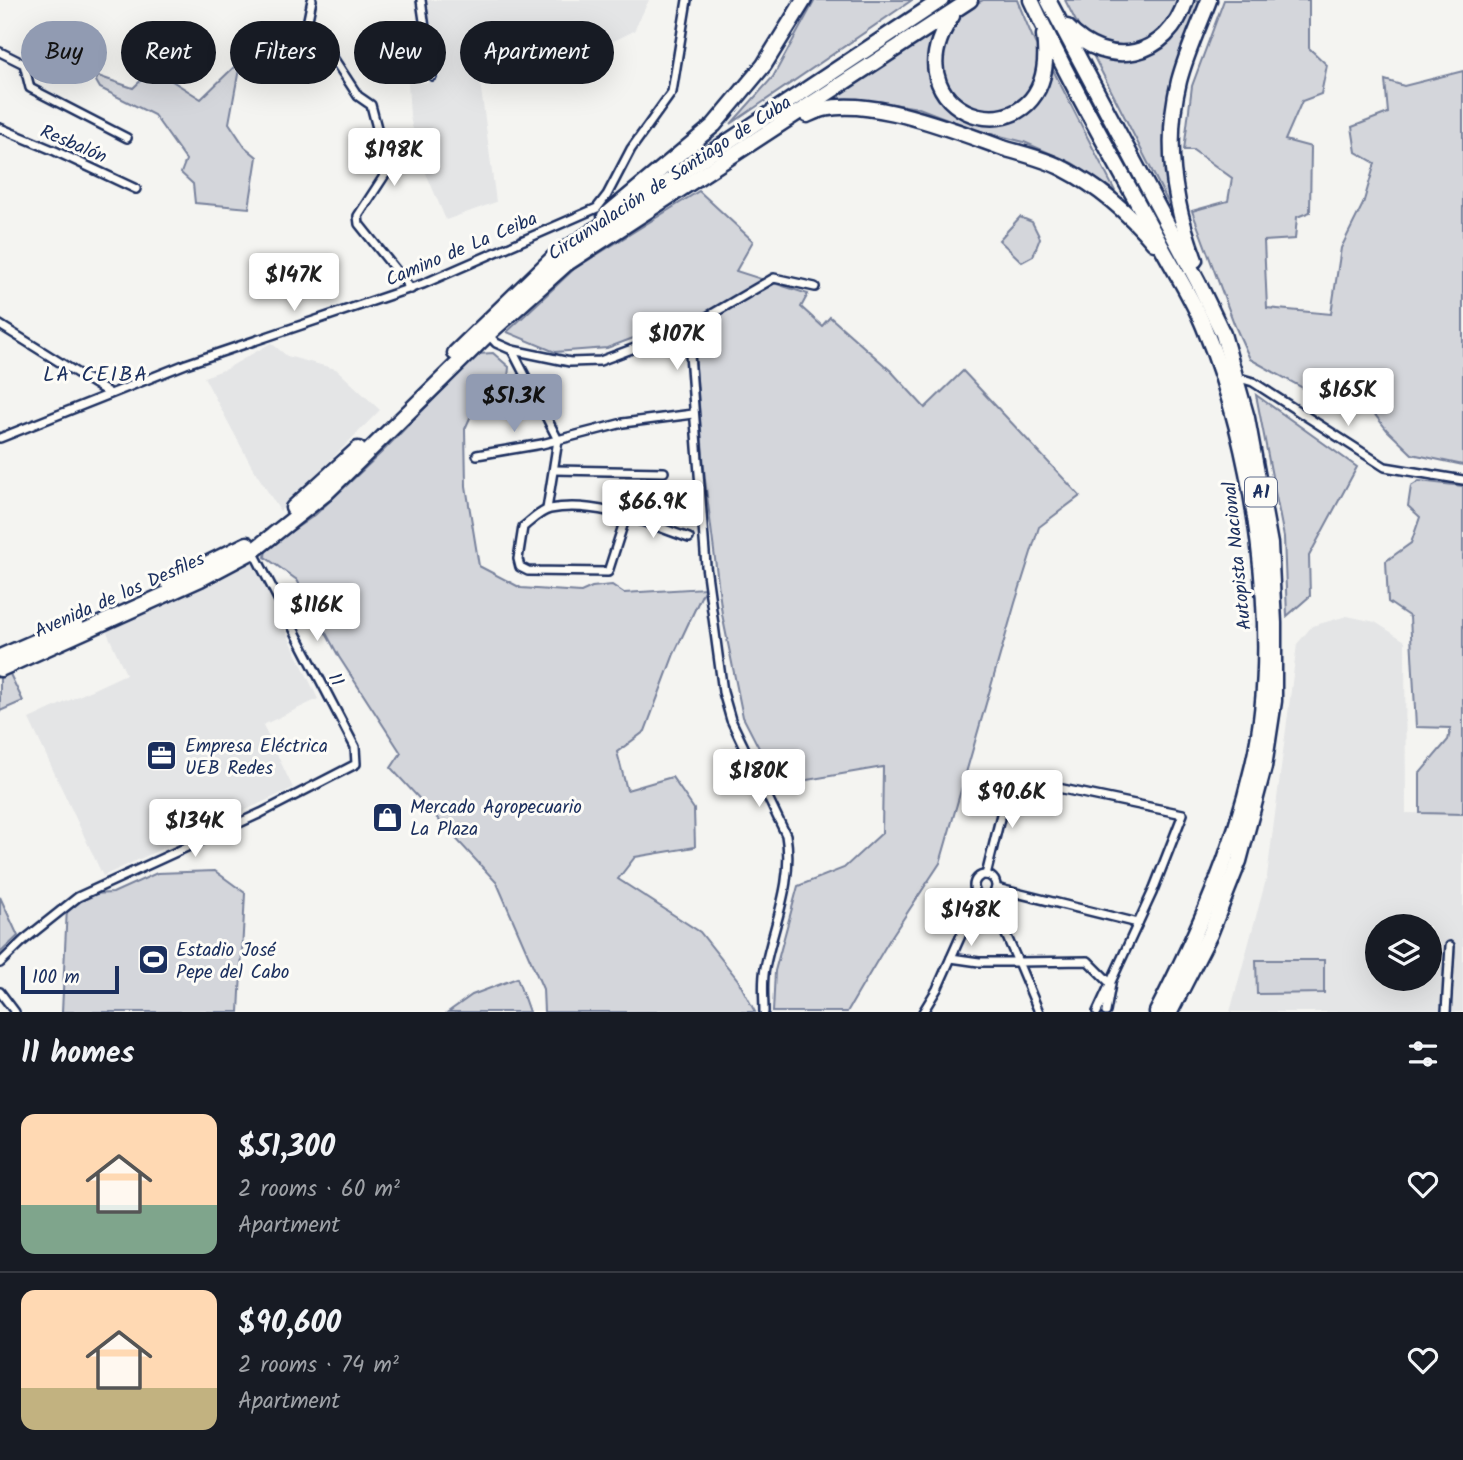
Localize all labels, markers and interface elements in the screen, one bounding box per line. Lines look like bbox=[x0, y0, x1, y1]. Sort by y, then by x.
chip: Buy bbox=[21, 21, 107, 84]
chip: Rent bbox=[121, 21, 216, 84]
chip: Filters bbox=[230, 21, 340, 84]
chip: New bbox=[354, 21, 446, 84]
chip: Apartment bbox=[460, 21, 614, 84]
street label: Circunvalación de Santiago de Cuba bbox=[542, 88, 798, 269]
street label: Resbalón bbox=[35, 117, 111, 172]
pin: $198K bbox=[345, 128, 443, 188]
text: $198K bbox=[364, 133, 424, 169]
street label: Camino de La Ceiba bbox=[381, 204, 542, 295]
pin: $147K bbox=[245, 254, 343, 313]
text: $147K bbox=[265, 258, 323, 294]
pin: $107K bbox=[628, 312, 726, 372]
text: $107K bbox=[648, 317, 706, 353]
district label: LA CEIBA bbox=[43, 359, 149, 392]
pin: $165K bbox=[1299, 368, 1397, 428]
text: $165K bbox=[1319, 373, 1377, 409]
pin: $51.3K bbox=[457, 374, 571, 434]
text: $51.3K bbox=[482, 379, 546, 415]
road number: A1 bbox=[1245, 478, 1277, 506]
pin: $66.9K bbox=[596, 480, 710, 540]
street label: Autopista Nacional bbox=[1215, 480, 1261, 632]
text: $66.9K bbox=[618, 485, 688, 521]
street label: Avenida de los Desfiles bbox=[30, 545, 210, 647]
pin: $116K bbox=[268, 584, 366, 643]
text: $116K bbox=[290, 588, 344, 624]
street label: 11 bbox=[319, 668, 351, 692]
place label: Empresa Eléctrica UEB Redes bbox=[185, 732, 328, 784]
office icon: Empresa Eléctrica UEB Redes bbox=[145, 739, 179, 773]
pin: $180K bbox=[710, 750, 808, 809]
text: $180K bbox=[729, 754, 789, 790]
pin: $90.6K bbox=[955, 770, 1069, 830]
text: $90.6K bbox=[978, 775, 1046, 811]
place label: Mercado Agropecuario La Plaza bbox=[410, 793, 582, 845]
pin: $134K bbox=[146, 800, 244, 859]
shop icon: Mercado Agropecuario La Plaza bbox=[370, 800, 404, 834]
text: $134K bbox=[165, 804, 225, 840]
pin: $148K bbox=[922, 888, 1020, 948]
text: $148K bbox=[941, 893, 1001, 929]
map controls bbox=[1365, 914, 1442, 991]
button: layers bbox=[1365, 914, 1442, 991]
place label: Estadio José Pepe del Cabo bbox=[176, 936, 289, 988]
sports icon: Estadio José Pepe del Cabo bbox=[136, 943, 170, 977]
scale bar bbox=[21, 963, 119, 995]
text: 100 m bbox=[32, 963, 80, 993]
text: 11 homes bbox=[21, 1030, 134, 1078]
icon: filters bbox=[1404, 1035, 1442, 1073]
text: $51,300 bbox=[238, 1124, 335, 1172]
icon: home bbox=[77, 1142, 161, 1226]
icon: heart bbox=[1404, 1165, 1442, 1203]
text: 2 rooms · 60 m² bbox=[238, 1172, 400, 1208]
text: Apartment bbox=[238, 1208, 340, 1244]
text: $90,600 bbox=[238, 1300, 341, 1348]
icon: home bbox=[77, 1318, 161, 1402]
icon: heart bbox=[1404, 1341, 1442, 1379]
text: 2 rooms · 74 m² bbox=[238, 1348, 399, 1384]
text: Apartment bbox=[238, 1384, 340, 1420]

